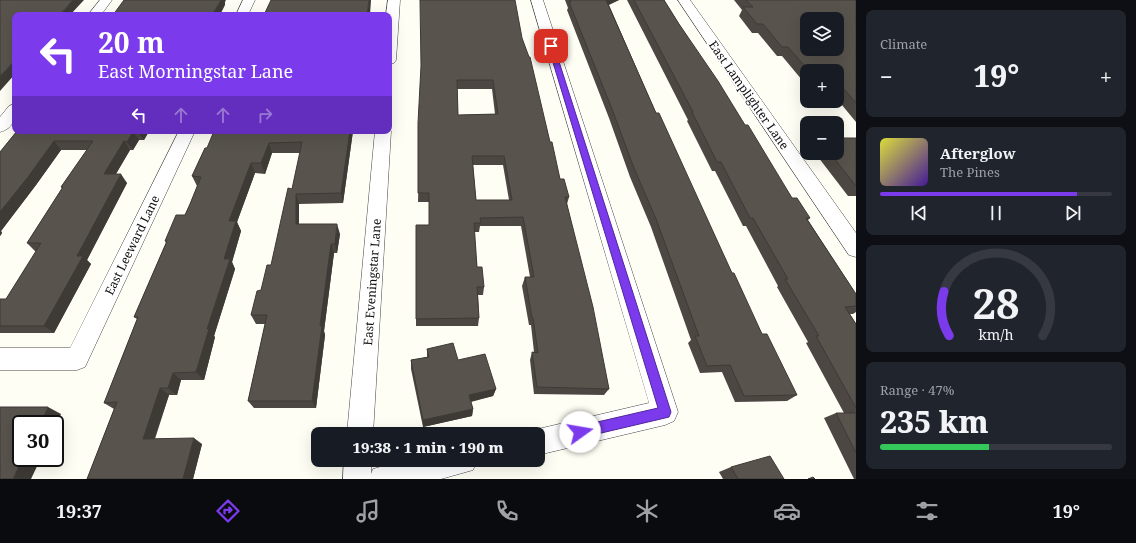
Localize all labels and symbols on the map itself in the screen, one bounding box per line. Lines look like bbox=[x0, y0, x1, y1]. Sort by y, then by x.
pin bbox=[534, 29, 568, 63]
street label: East Lamplighter Lane bbox=[705, 37, 793, 153]
street label: East Leeward Lane bbox=[100, 192, 164, 298]
street label: East Eveningstar Lane bbox=[359, 218, 385, 346]
position arrow bbox=[559, 411, 601, 453]
speed limit sign: 30 bbox=[12, 415, 64, 467]

